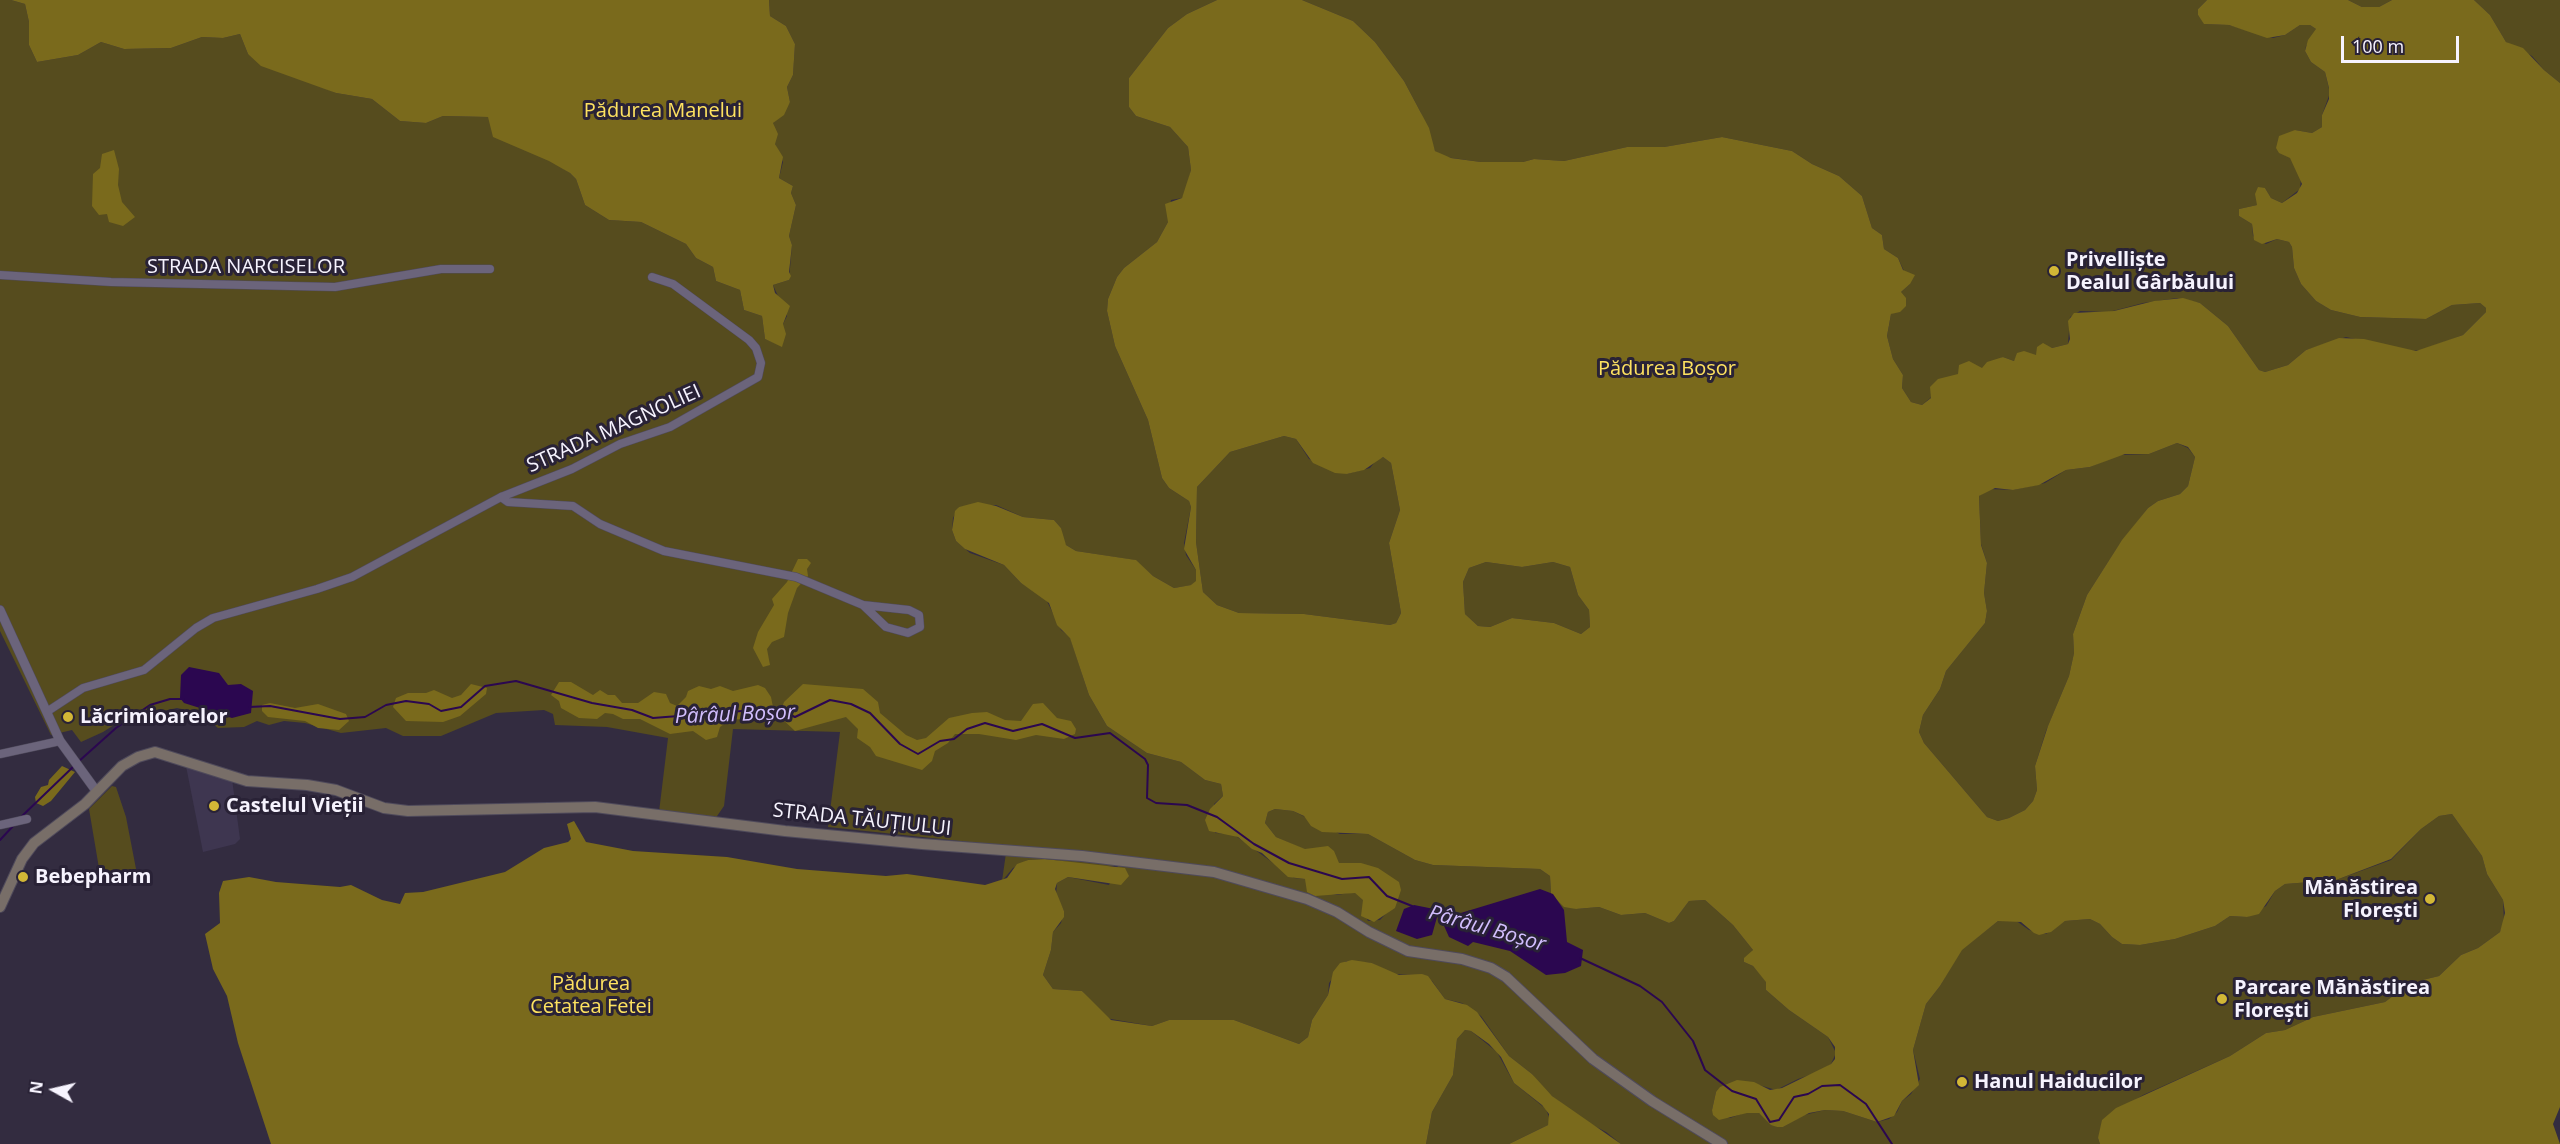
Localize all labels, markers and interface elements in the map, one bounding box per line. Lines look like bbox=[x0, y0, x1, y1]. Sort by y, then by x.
scale bar bbox=[2344, 24, 2462, 62]
text: 100 m bbox=[2352, 34, 2404, 58]
park label: Pădurea Manelui bbox=[584, 99, 742, 123]
place label: Privelliște Dealul Gârbăului bbox=[2066, 248, 2234, 295]
street label: STRADA NARCISELOR bbox=[147, 255, 345, 279]
marker: Privelliște Dealul Gârbăului bbox=[2047, 264, 2061, 278]
park label: Pădurea Boșor bbox=[1598, 357, 1736, 381]
street label: STRADA MAGNOLIEI bbox=[523, 380, 705, 478]
water label: Pârâul Boșor bbox=[674, 700, 796, 730]
place label: Lăcrimioarelor bbox=[80, 705, 228, 729]
marker: Lăcrimioarelor bbox=[61, 710, 75, 724]
place label: Castelul Vieții bbox=[226, 794, 364, 818]
marker: Castelul Vieții bbox=[207, 799, 221, 813]
street label: STRADA TĂUȚIULUI bbox=[772, 799, 952, 841]
place label: Bebepharm bbox=[35, 865, 151, 889]
marker: Bebepharm bbox=[16, 870, 30, 884]
place label: Mănăstirea Florești bbox=[2304, 876, 2418, 923]
marker: Mănăstirea Florești bbox=[2423, 892, 2437, 906]
water label: Pârâul Boșor bbox=[1426, 900, 1548, 958]
park label: Pădurea Cetatea Fetei bbox=[530, 972, 652, 1019]
place label: Parcare Mănăstirea Florești bbox=[2234, 976, 2430, 1023]
marker: Parcare Mănăstirea Florești bbox=[2215, 992, 2229, 1006]
north arrow bbox=[24, 1060, 84, 1120]
place label: Hanul Haiducilor bbox=[1974, 1070, 2142, 1094]
marker: Hanul Haiducilor bbox=[1955, 1075, 1969, 1089]
text: N bbox=[24, 1080, 48, 1095]

